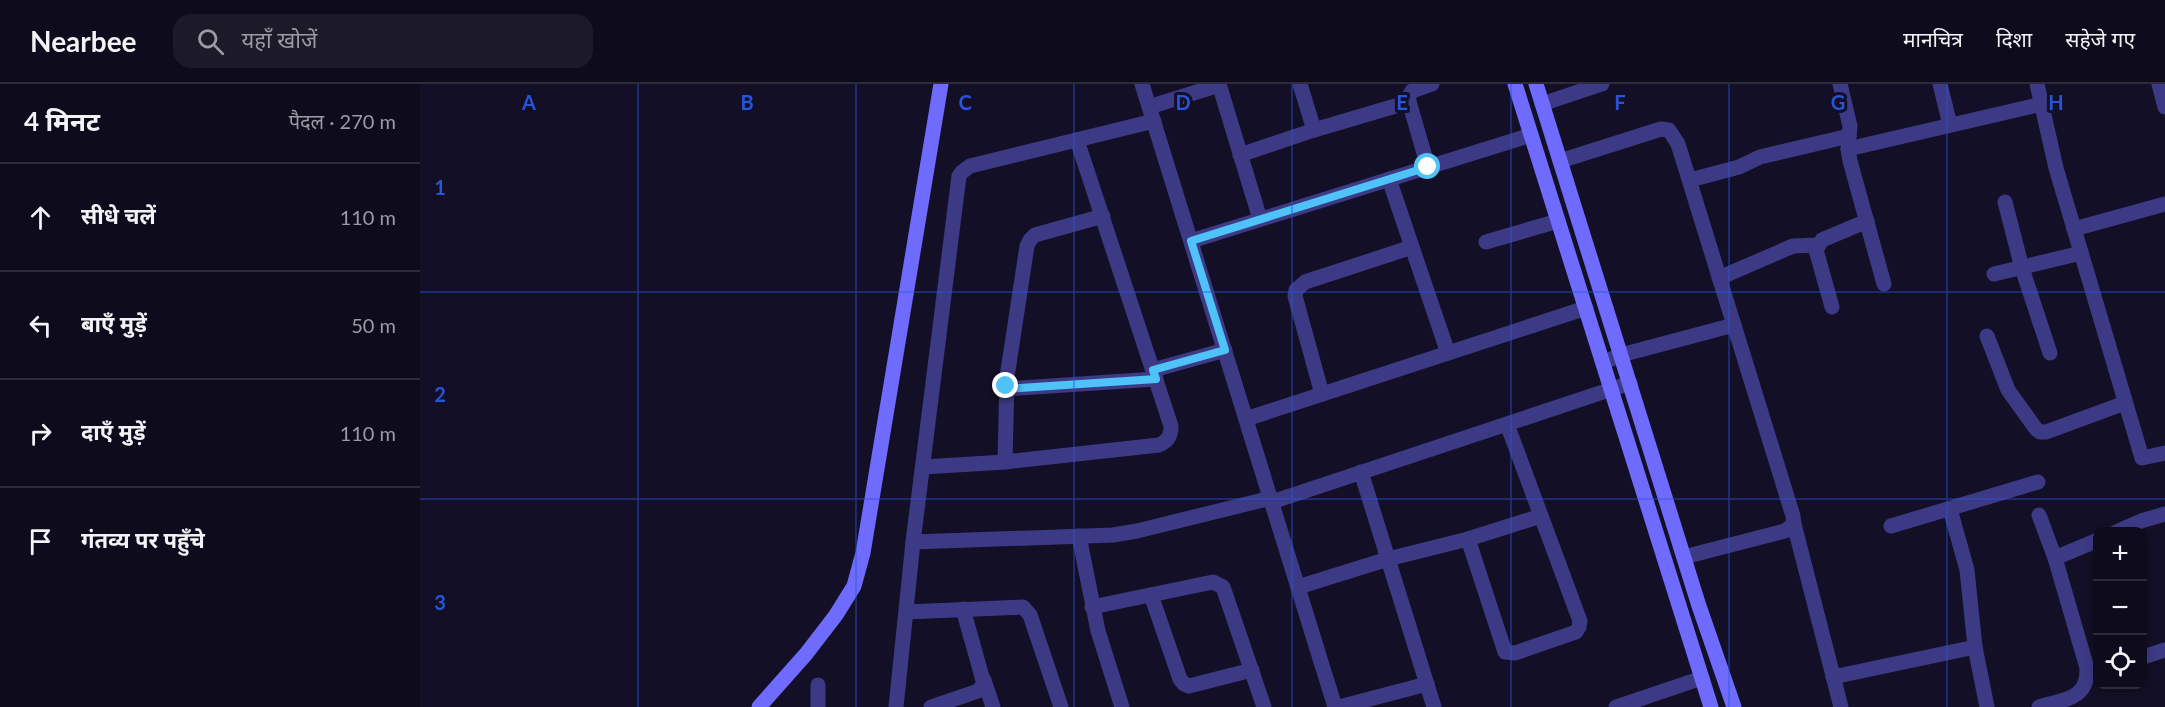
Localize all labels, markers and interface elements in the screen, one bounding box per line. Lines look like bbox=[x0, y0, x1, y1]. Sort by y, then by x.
search box bbox=[173, 14, 593, 68]
text: Nearbee bbox=[30, 24, 137, 58]
icon: search bbox=[194, 25, 227, 58]
text: यहाँ खोजें bbox=[242, 26, 317, 53]
text: मानचित्र bbox=[1903, 26, 1963, 51]
text: दिशा bbox=[1996, 26, 2032, 51]
text: सहेजे गए bbox=[2065, 26, 2135, 51]
text: A bbox=[521, 90, 536, 114]
text: B bbox=[740, 90, 754, 114]
text: C bbox=[958, 90, 972, 114]
text: D bbox=[1175, 90, 1191, 114]
text: E bbox=[1396, 90, 1408, 114]
text: F bbox=[1614, 90, 1626, 114]
text: G bbox=[1831, 90, 1845, 114]
text: H bbox=[2048, 90, 2064, 114]
text: 4 मिनट bbox=[24, 105, 100, 137]
text: पैदल · 270 m bbox=[289, 109, 396, 133]
route start bbox=[1414, 153, 1440, 179]
text: 1 bbox=[434, 175, 446, 199]
icon: ahead bbox=[24, 201, 57, 234]
text: सीधे चलें bbox=[81, 202, 156, 229]
text: 110 m bbox=[340, 205, 396, 229]
icon: left bbox=[24, 309, 57, 342]
text: बाएँ मुड़ें bbox=[81, 310, 147, 337]
text: 50 m bbox=[351, 313, 396, 337]
route end bbox=[992, 372, 1018, 398]
text: 2 bbox=[434, 382, 446, 406]
icon: right bbox=[24, 417, 57, 450]
text: दाएँ मुड़ें bbox=[81, 418, 145, 445]
text: 110 m bbox=[340, 421, 396, 445]
icon: arrive bbox=[24, 525, 57, 558]
text: गंतव्य पर पहुँचे bbox=[81, 526, 205, 553]
map controls bbox=[2093, 527, 2147, 689]
button: + bbox=[2093, 527, 2147, 581]
button: − bbox=[2093, 581, 2147, 635]
text: 3 bbox=[434, 590, 446, 614]
button: locate bbox=[2093, 635, 2147, 689]

